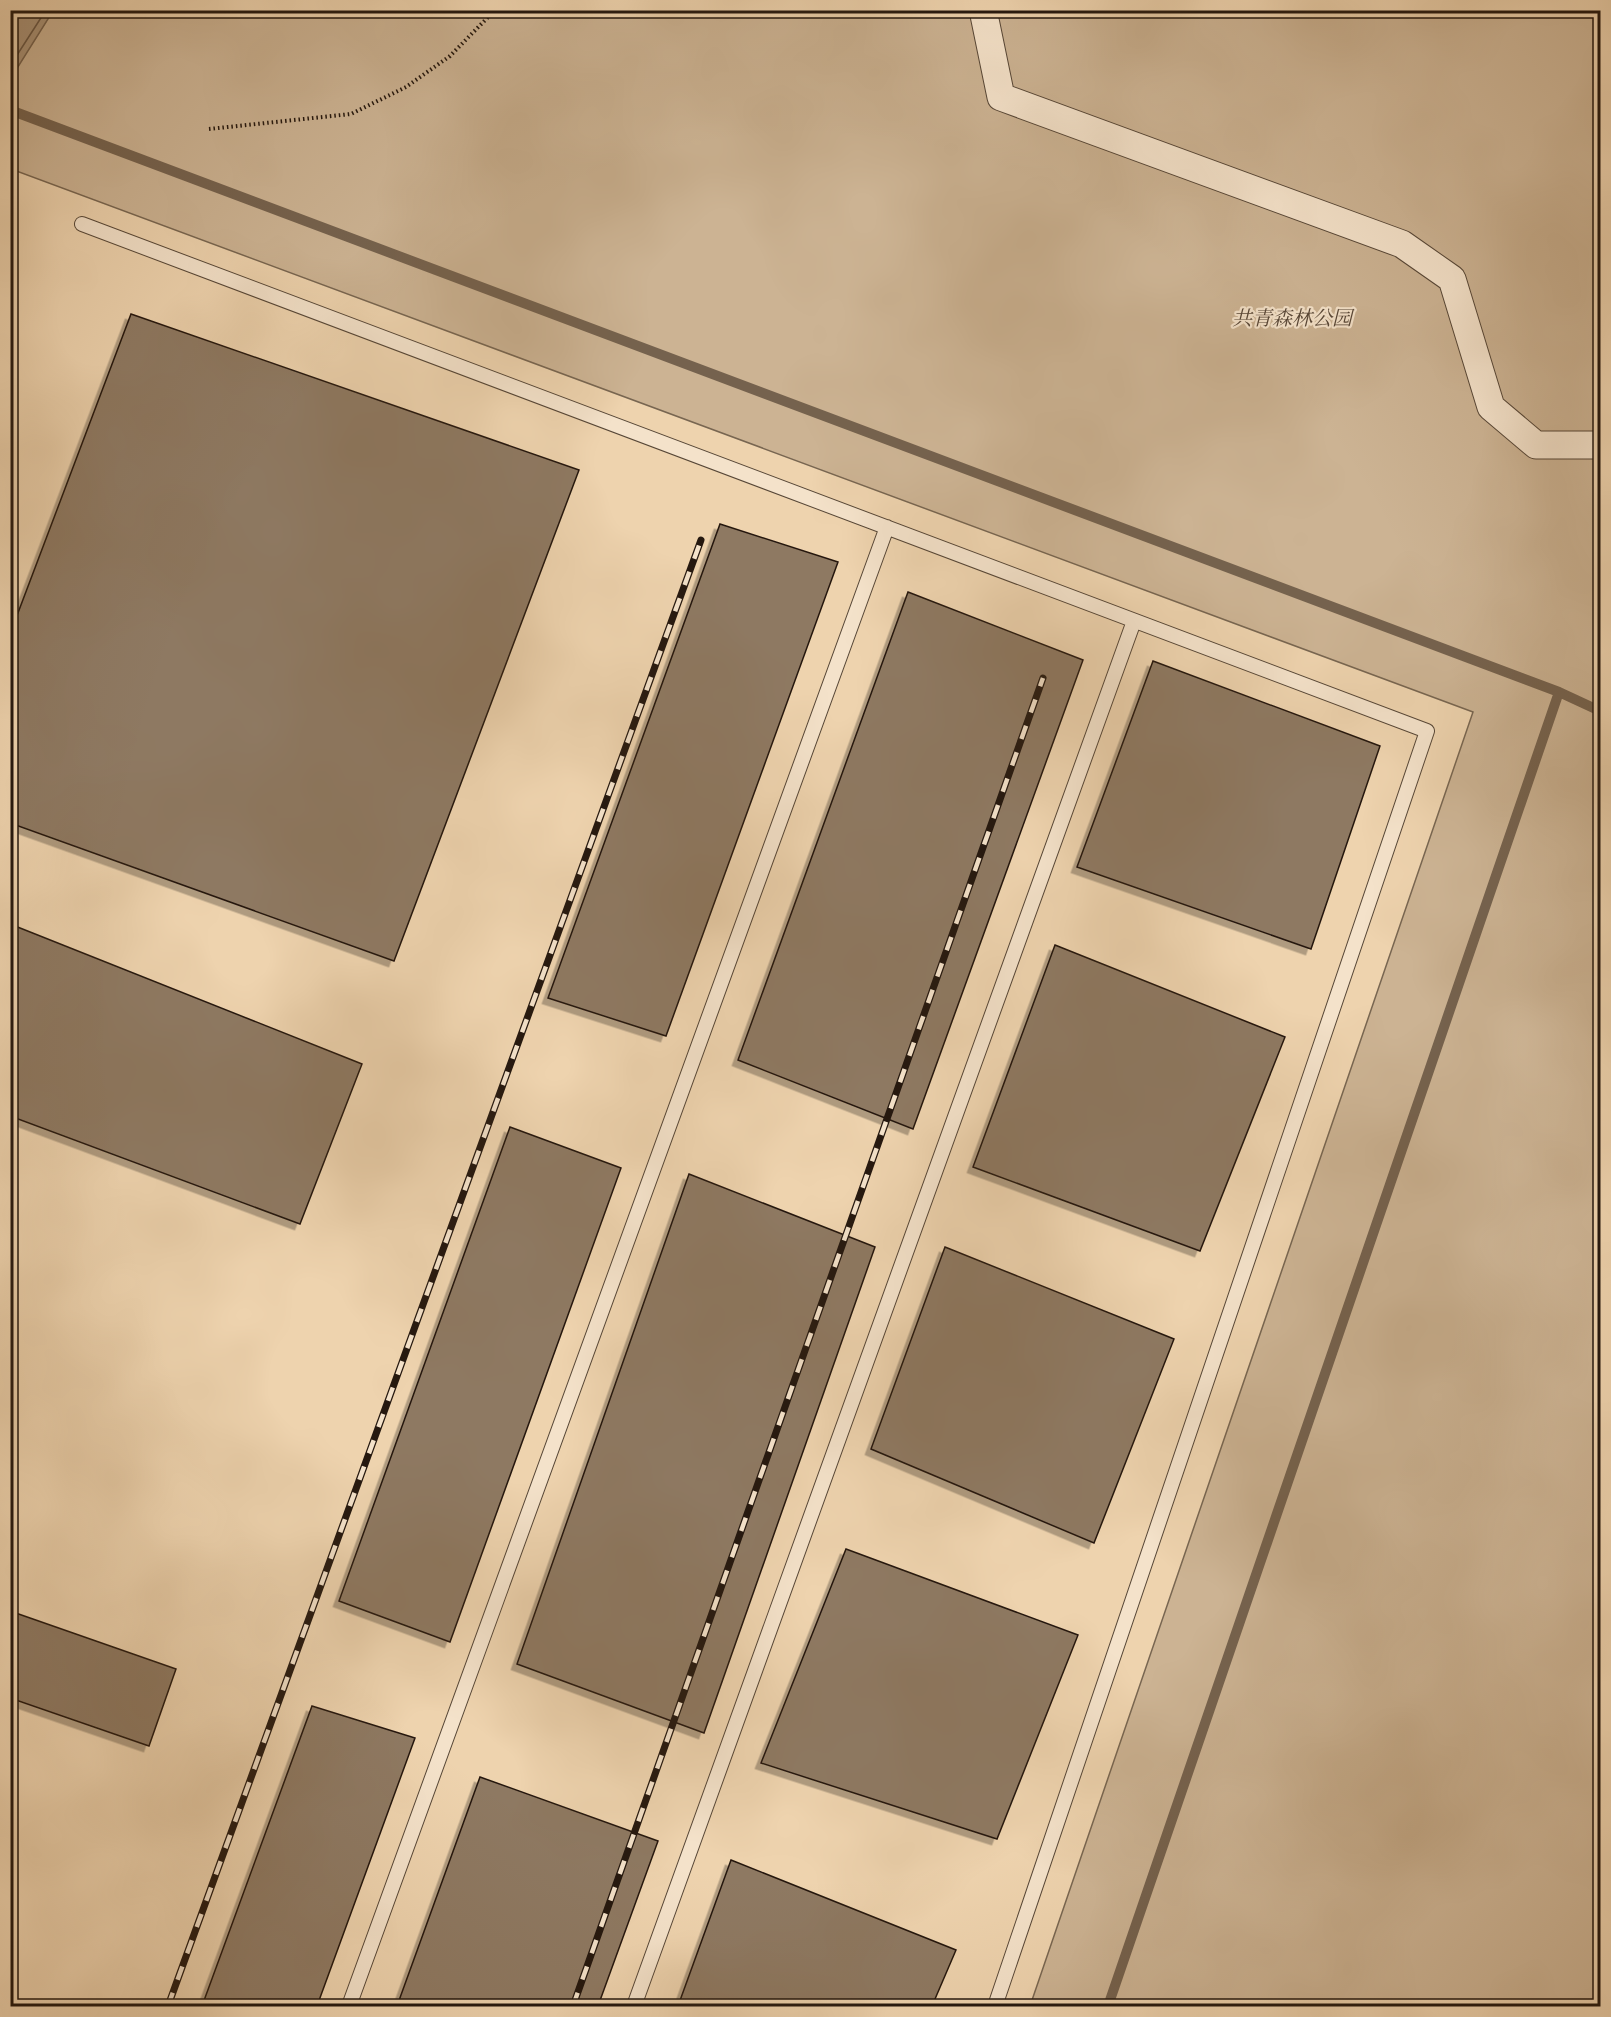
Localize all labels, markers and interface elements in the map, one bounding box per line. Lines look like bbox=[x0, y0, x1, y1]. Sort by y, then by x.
park label: 共青森林公园 bbox=[1232, 307, 1355, 330]

